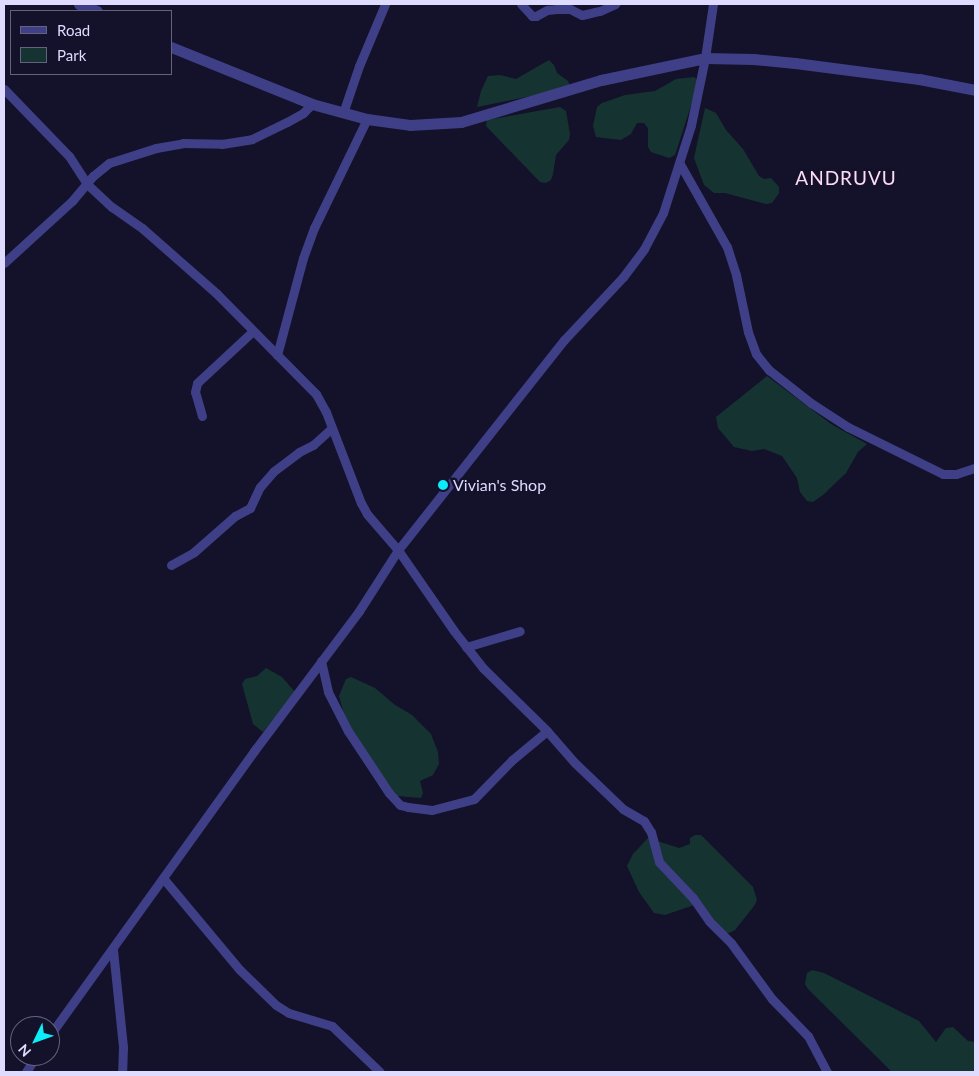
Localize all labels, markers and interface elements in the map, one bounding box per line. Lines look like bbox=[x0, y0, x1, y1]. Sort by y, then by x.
legend bbox=[10, 10, 172, 75]
text: Road bbox=[57, 21, 90, 39]
text: Park bbox=[57, 46, 86, 64]
district label: ANDRUVU bbox=[794, 167, 898, 189]
place label: Vivian's Shop bbox=[453, 475, 546, 495]
marker: Vivian's Shop bbox=[437, 479, 449, 491]
north arrow bbox=[10, 1016, 60, 1066]
text: N bbox=[14, 1041, 34, 1060]

